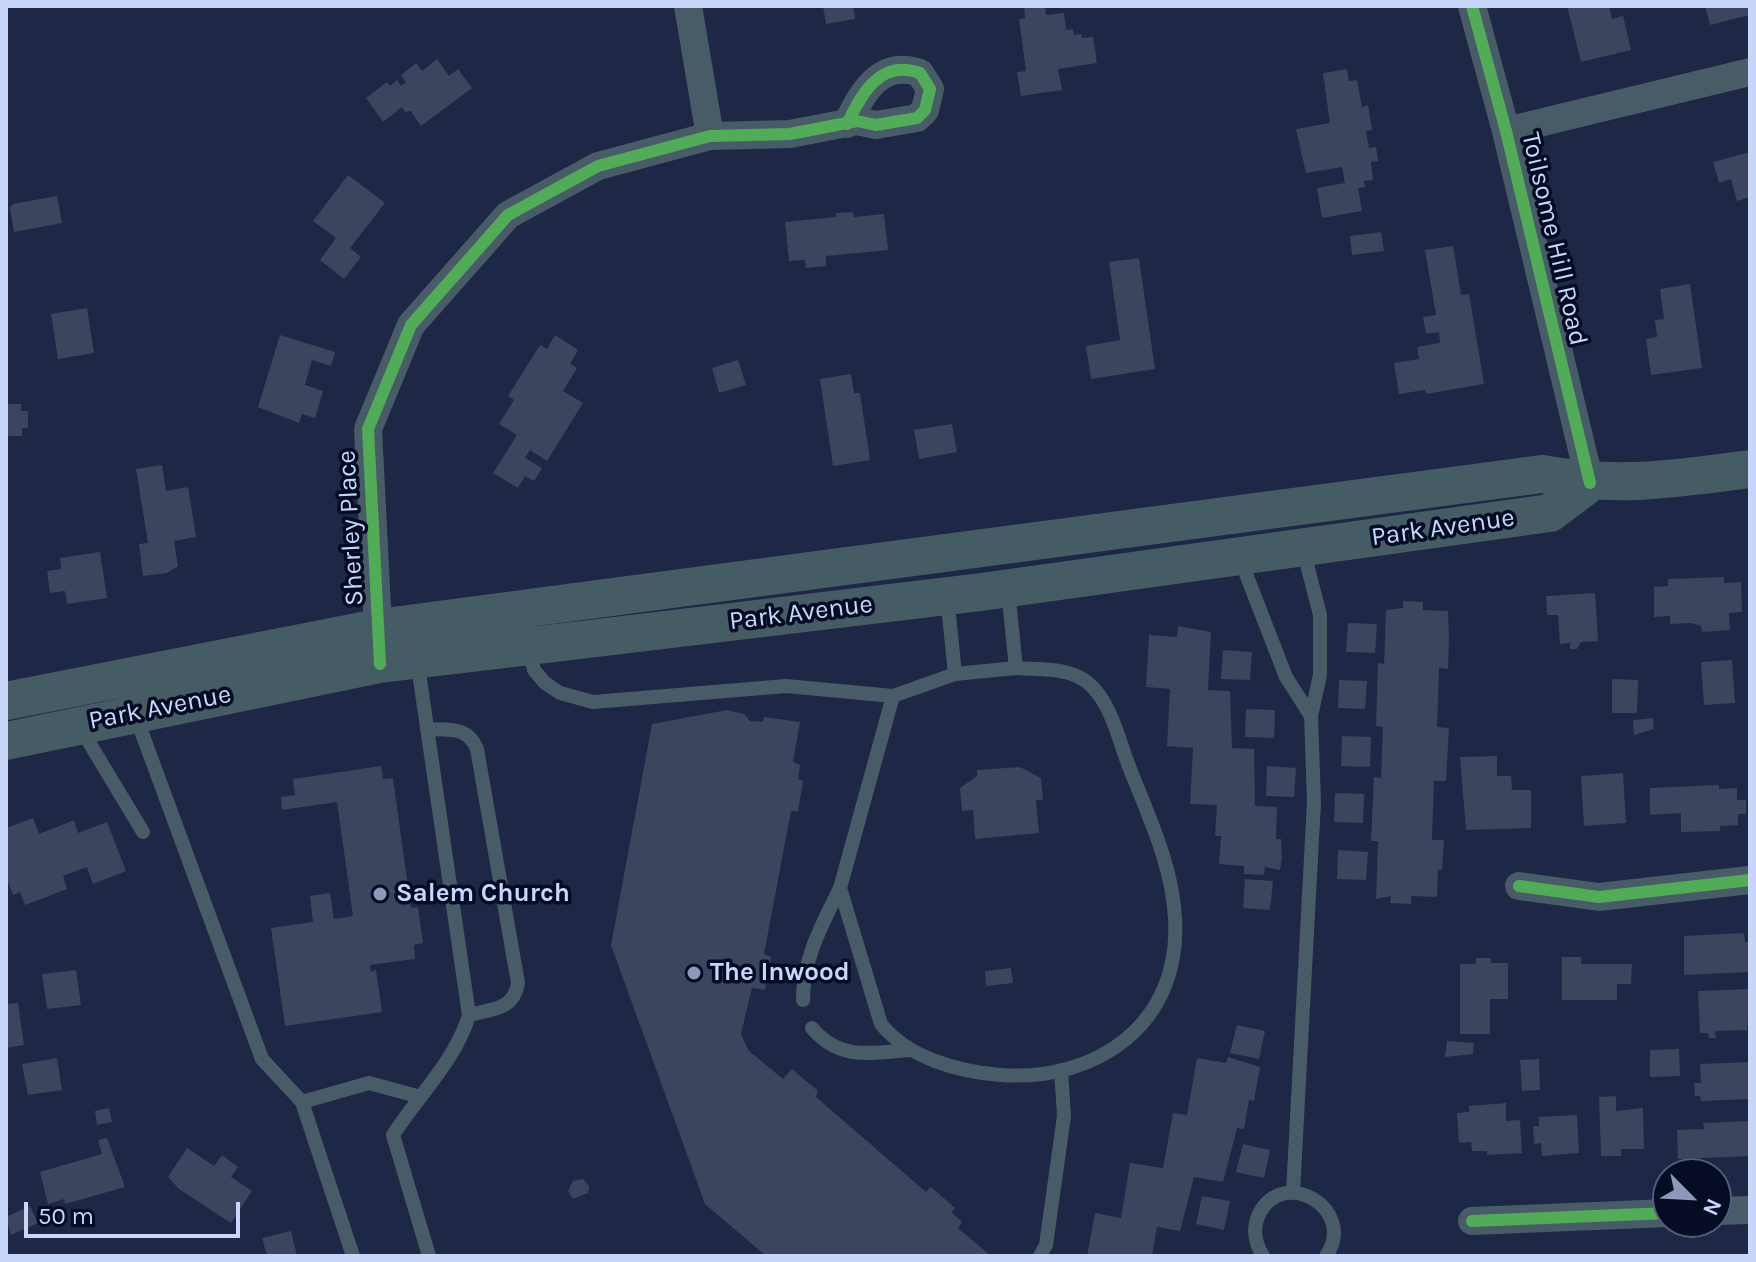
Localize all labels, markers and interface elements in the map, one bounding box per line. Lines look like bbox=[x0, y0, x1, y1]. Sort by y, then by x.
street label: Toilsome Hill Road bbox=[1514, 129, 1594, 349]
street label: Sherley Place bbox=[331, 449, 371, 607]
street label: Park Avenue bbox=[1369, 502, 1517, 554]
street label: Park Avenue bbox=[727, 589, 875, 637]
street label: Park Avenue bbox=[86, 679, 234, 737]
place label: Salem Church bbox=[396, 878, 570, 910]
marker: Salem Church bbox=[371, 885, 389, 903]
place label: The Inwood bbox=[710, 957, 850, 989]
marker: The Inwood bbox=[685, 964, 703, 982]
north arrow bbox=[1652, 1158, 1732, 1238]
scale bar bbox=[28, 1186, 244, 1236]
text: N bbox=[1697, 1194, 1727, 1219]
text: 50 m bbox=[38, 1202, 94, 1230]

